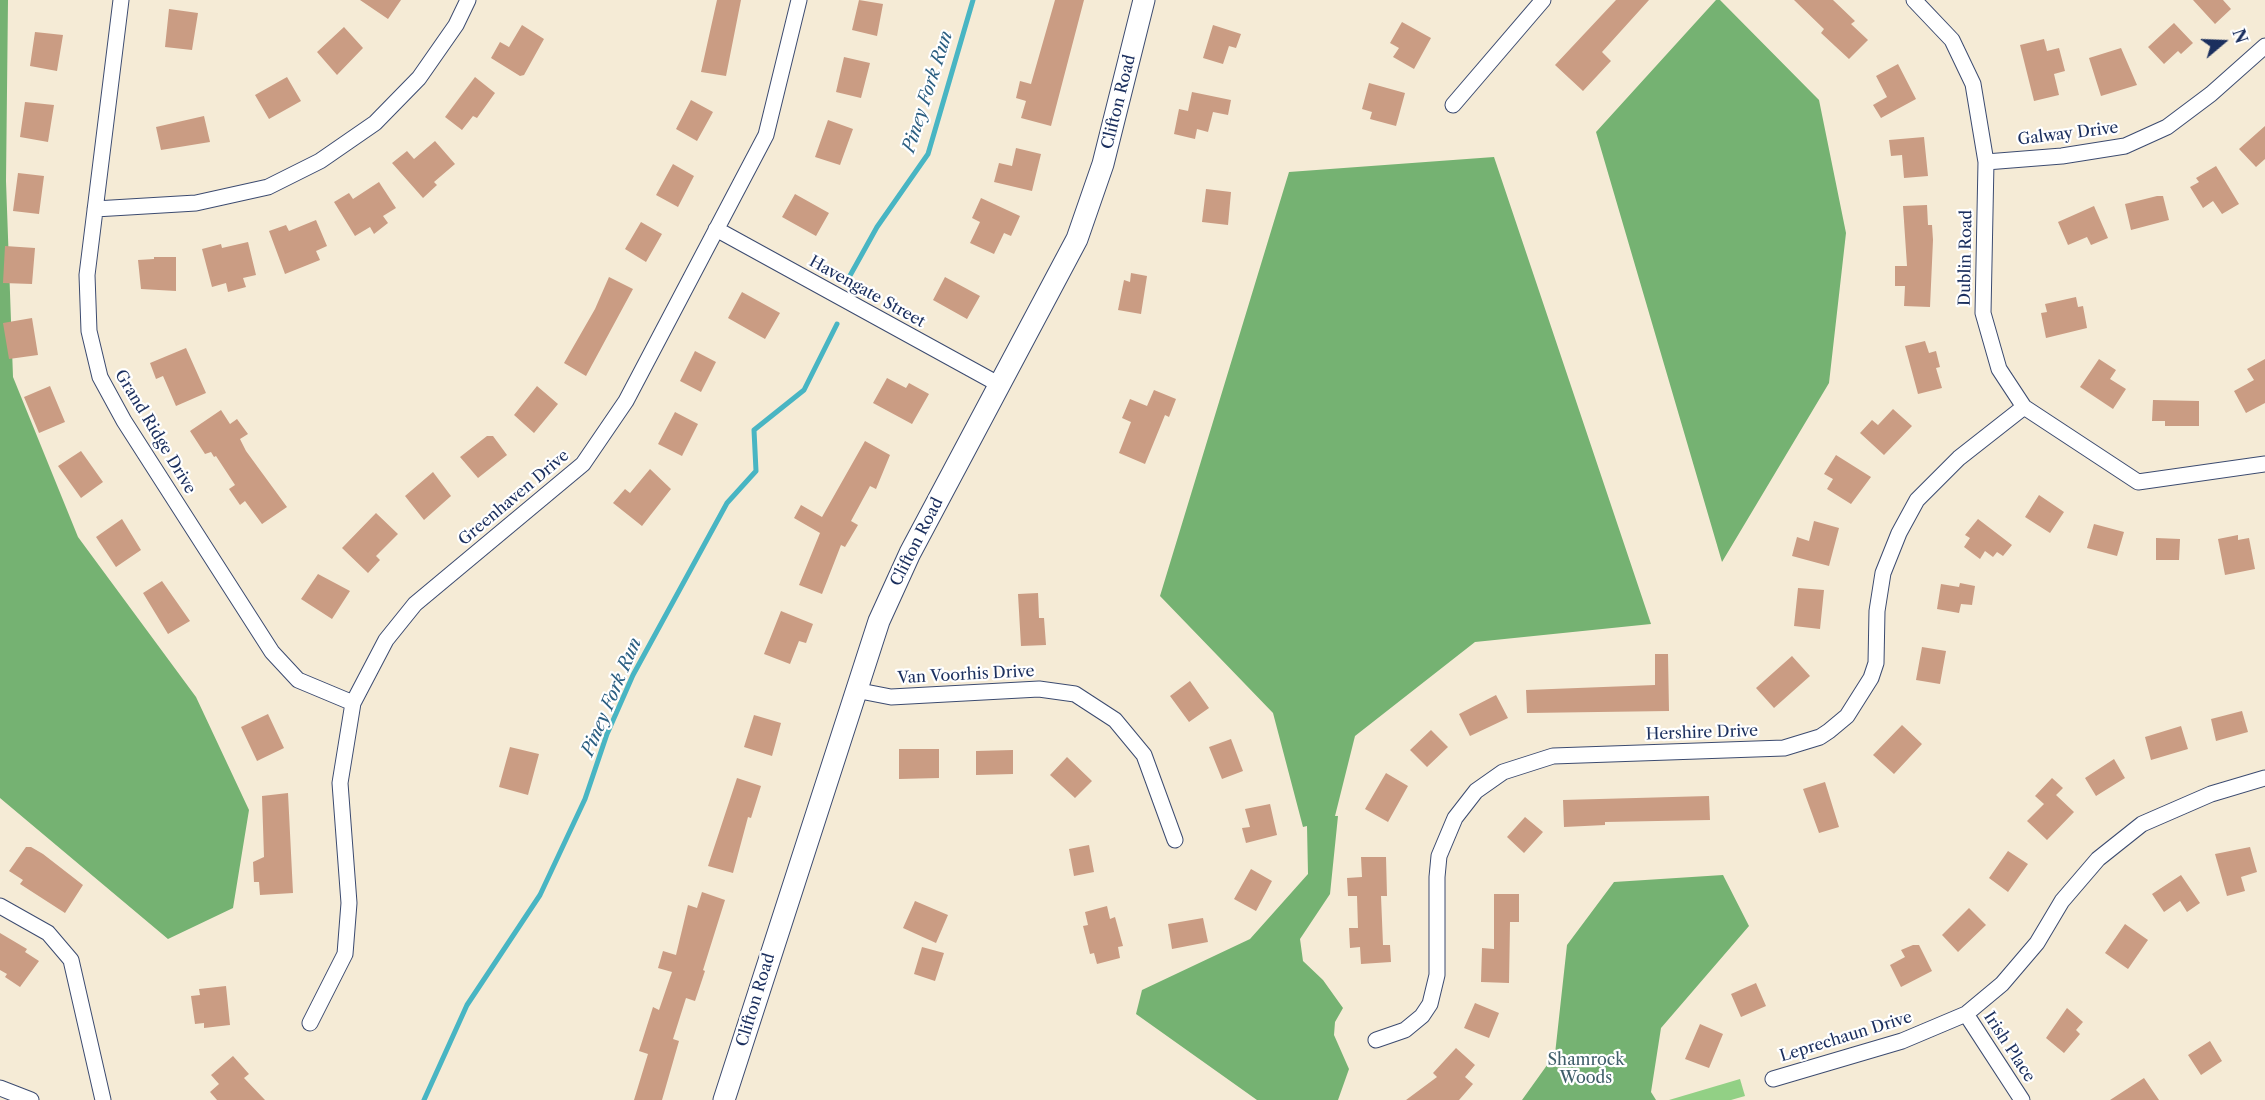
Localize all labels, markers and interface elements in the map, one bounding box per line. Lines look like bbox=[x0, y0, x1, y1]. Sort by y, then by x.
north arrow bbox=[2193, 12, 2253, 72]
text: N bbox=[2228, 26, 2252, 46]
water label: Piney Fork Run bbox=[898, 29, 958, 155]
street label: Clifton Road bbox=[1098, 53, 1140, 151]
street label: Galway Drive bbox=[2016, 118, 2120, 150]
street label: Dublin Road bbox=[1956, 210, 1976, 306]
street label: Havengate Street bbox=[806, 252, 928, 332]
street label: Grand Ridge Drive bbox=[110, 366, 200, 498]
street label: Greenhaven Drive bbox=[455, 446, 573, 550]
street label: Clifton Road bbox=[887, 495, 947, 589]
water label: Piney Fork Run bbox=[577, 635, 647, 759]
street label: Van Voorhis Drive bbox=[897, 662, 1035, 688]
street label: Hershire Drive bbox=[1646, 721, 1758, 745]
street label: Clifton Road bbox=[733, 951, 779, 1049]
street label: Leprechaun Drive bbox=[1778, 1008, 1914, 1066]
street label: Irish Place bbox=[1979, 1008, 2039, 1086]
park label: Shamrock Woods bbox=[1548, 1050, 1624, 1088]

